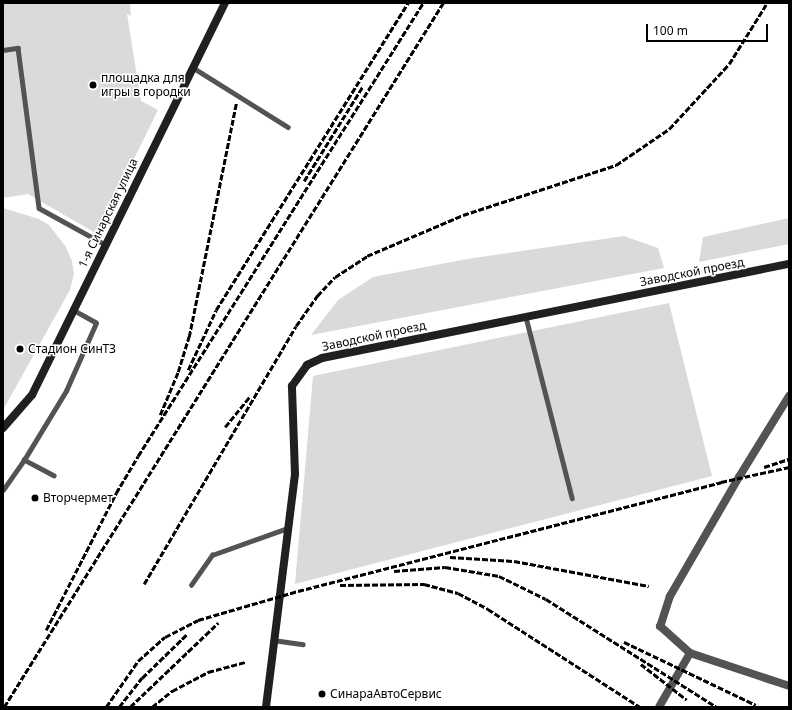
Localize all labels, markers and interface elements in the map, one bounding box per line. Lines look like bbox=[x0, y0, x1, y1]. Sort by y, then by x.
scale bar bbox=[648, 16, 770, 42]
text: 100 m bbox=[653, 22, 688, 39]
place label: площадка для игры в городки bbox=[101, 71, 191, 99]
marker: площадка для игры в городки bbox=[88, 80, 98, 90]
street label: 1-я Синарская улица bbox=[75, 156, 141, 270]
street label: Заводской проезд bbox=[639, 255, 745, 289]
street label: Заводской проезд bbox=[321, 318, 427, 354]
place label: Стадион СинТЗ bbox=[28, 342, 116, 356]
marker: Стадион СинТЗ bbox=[15, 344, 25, 354]
place label: Вторчермет bbox=[43, 491, 113, 505]
marker: Вторчермет bbox=[30, 493, 40, 503]
place label: СинараАвтоСервис bbox=[330, 687, 442, 701]
marker: СинараАвтоСервис bbox=[317, 689, 327, 699]

